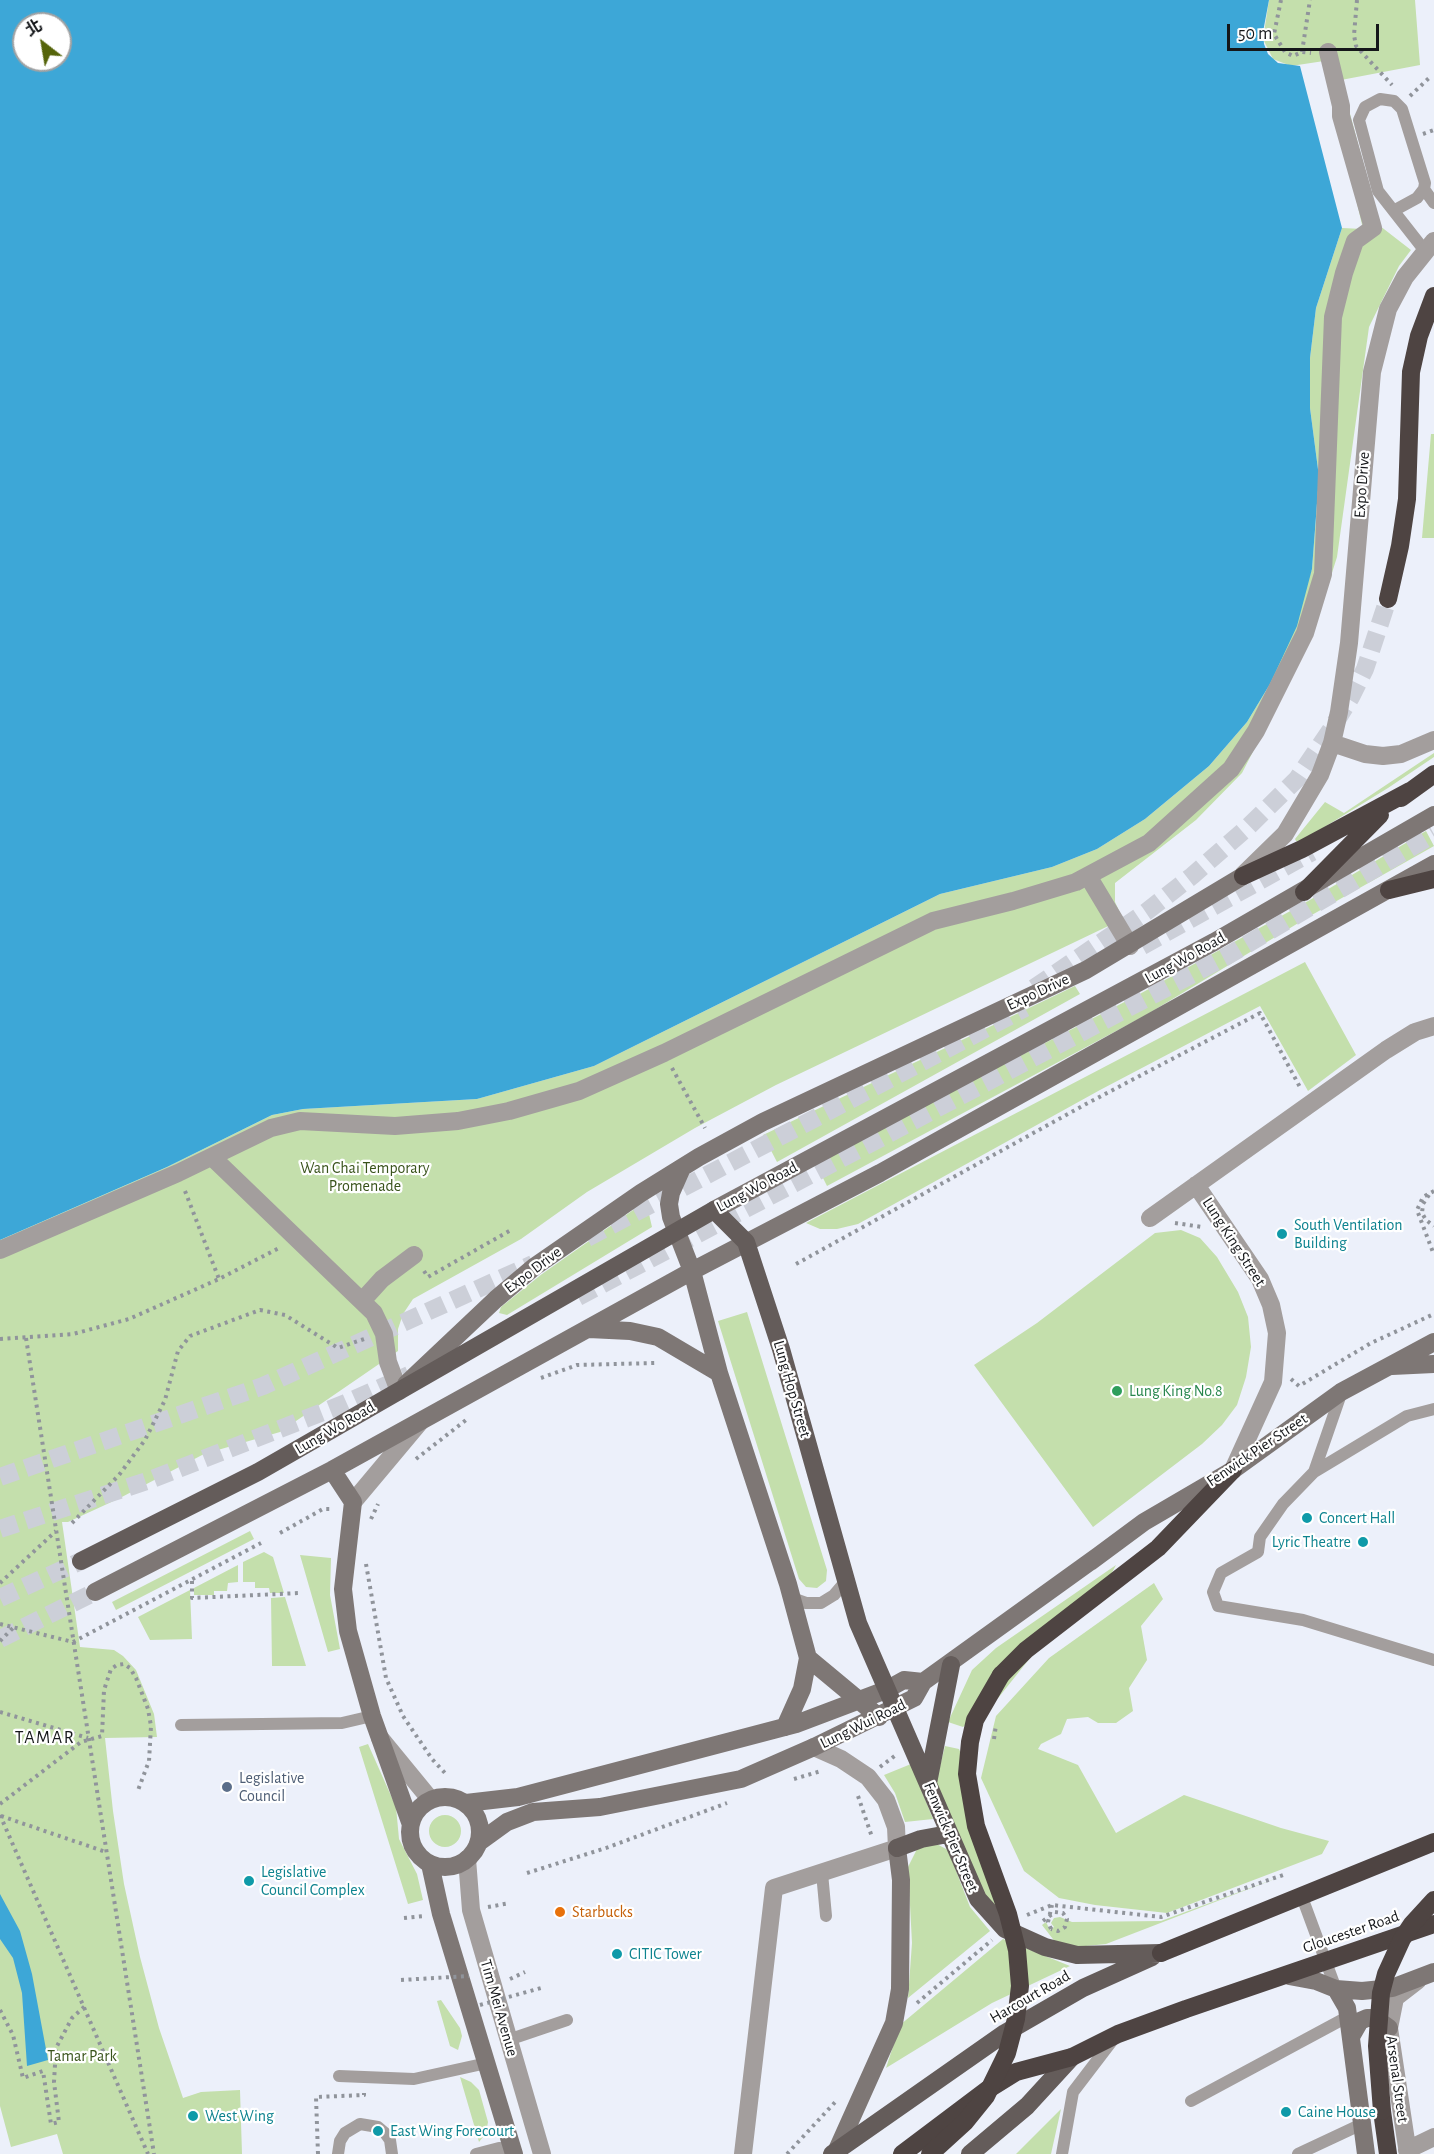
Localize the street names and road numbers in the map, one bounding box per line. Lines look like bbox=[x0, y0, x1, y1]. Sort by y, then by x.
street label: Expo Drive bbox=[1350, 451, 1374, 519]
street label: Lung Wo Road bbox=[1141, 928, 1229, 988]
street label: Expo Drive bbox=[1004, 969, 1072, 1015]
street label: Lung Wo Road bbox=[713, 1158, 801, 1216]
street label: Lung King Street bbox=[1198, 1194, 1270, 1290]
street label: Expo Drive bbox=[501, 1242, 565, 1298]
street label: Lung Hop Street bbox=[769, 1338, 815, 1440]
street label: Lung Wo Road bbox=[292, 1397, 378, 1459]
street label: Fenwick Pier Street bbox=[1203, 1409, 1311, 1491]
street label: Lung Wui Road bbox=[817, 1695, 909, 1753]
street label: Fenwick Pier Street bbox=[919, 1779, 983, 1895]
street label: Gloucester Road bbox=[1300, 1907, 1402, 1957]
street label: Tim Mei Avenue bbox=[476, 1957, 522, 2059]
street label: Harcourt Road bbox=[986, 1966, 1074, 2028]
street label: Arsenal Street bbox=[1381, 2034, 1413, 2124]

